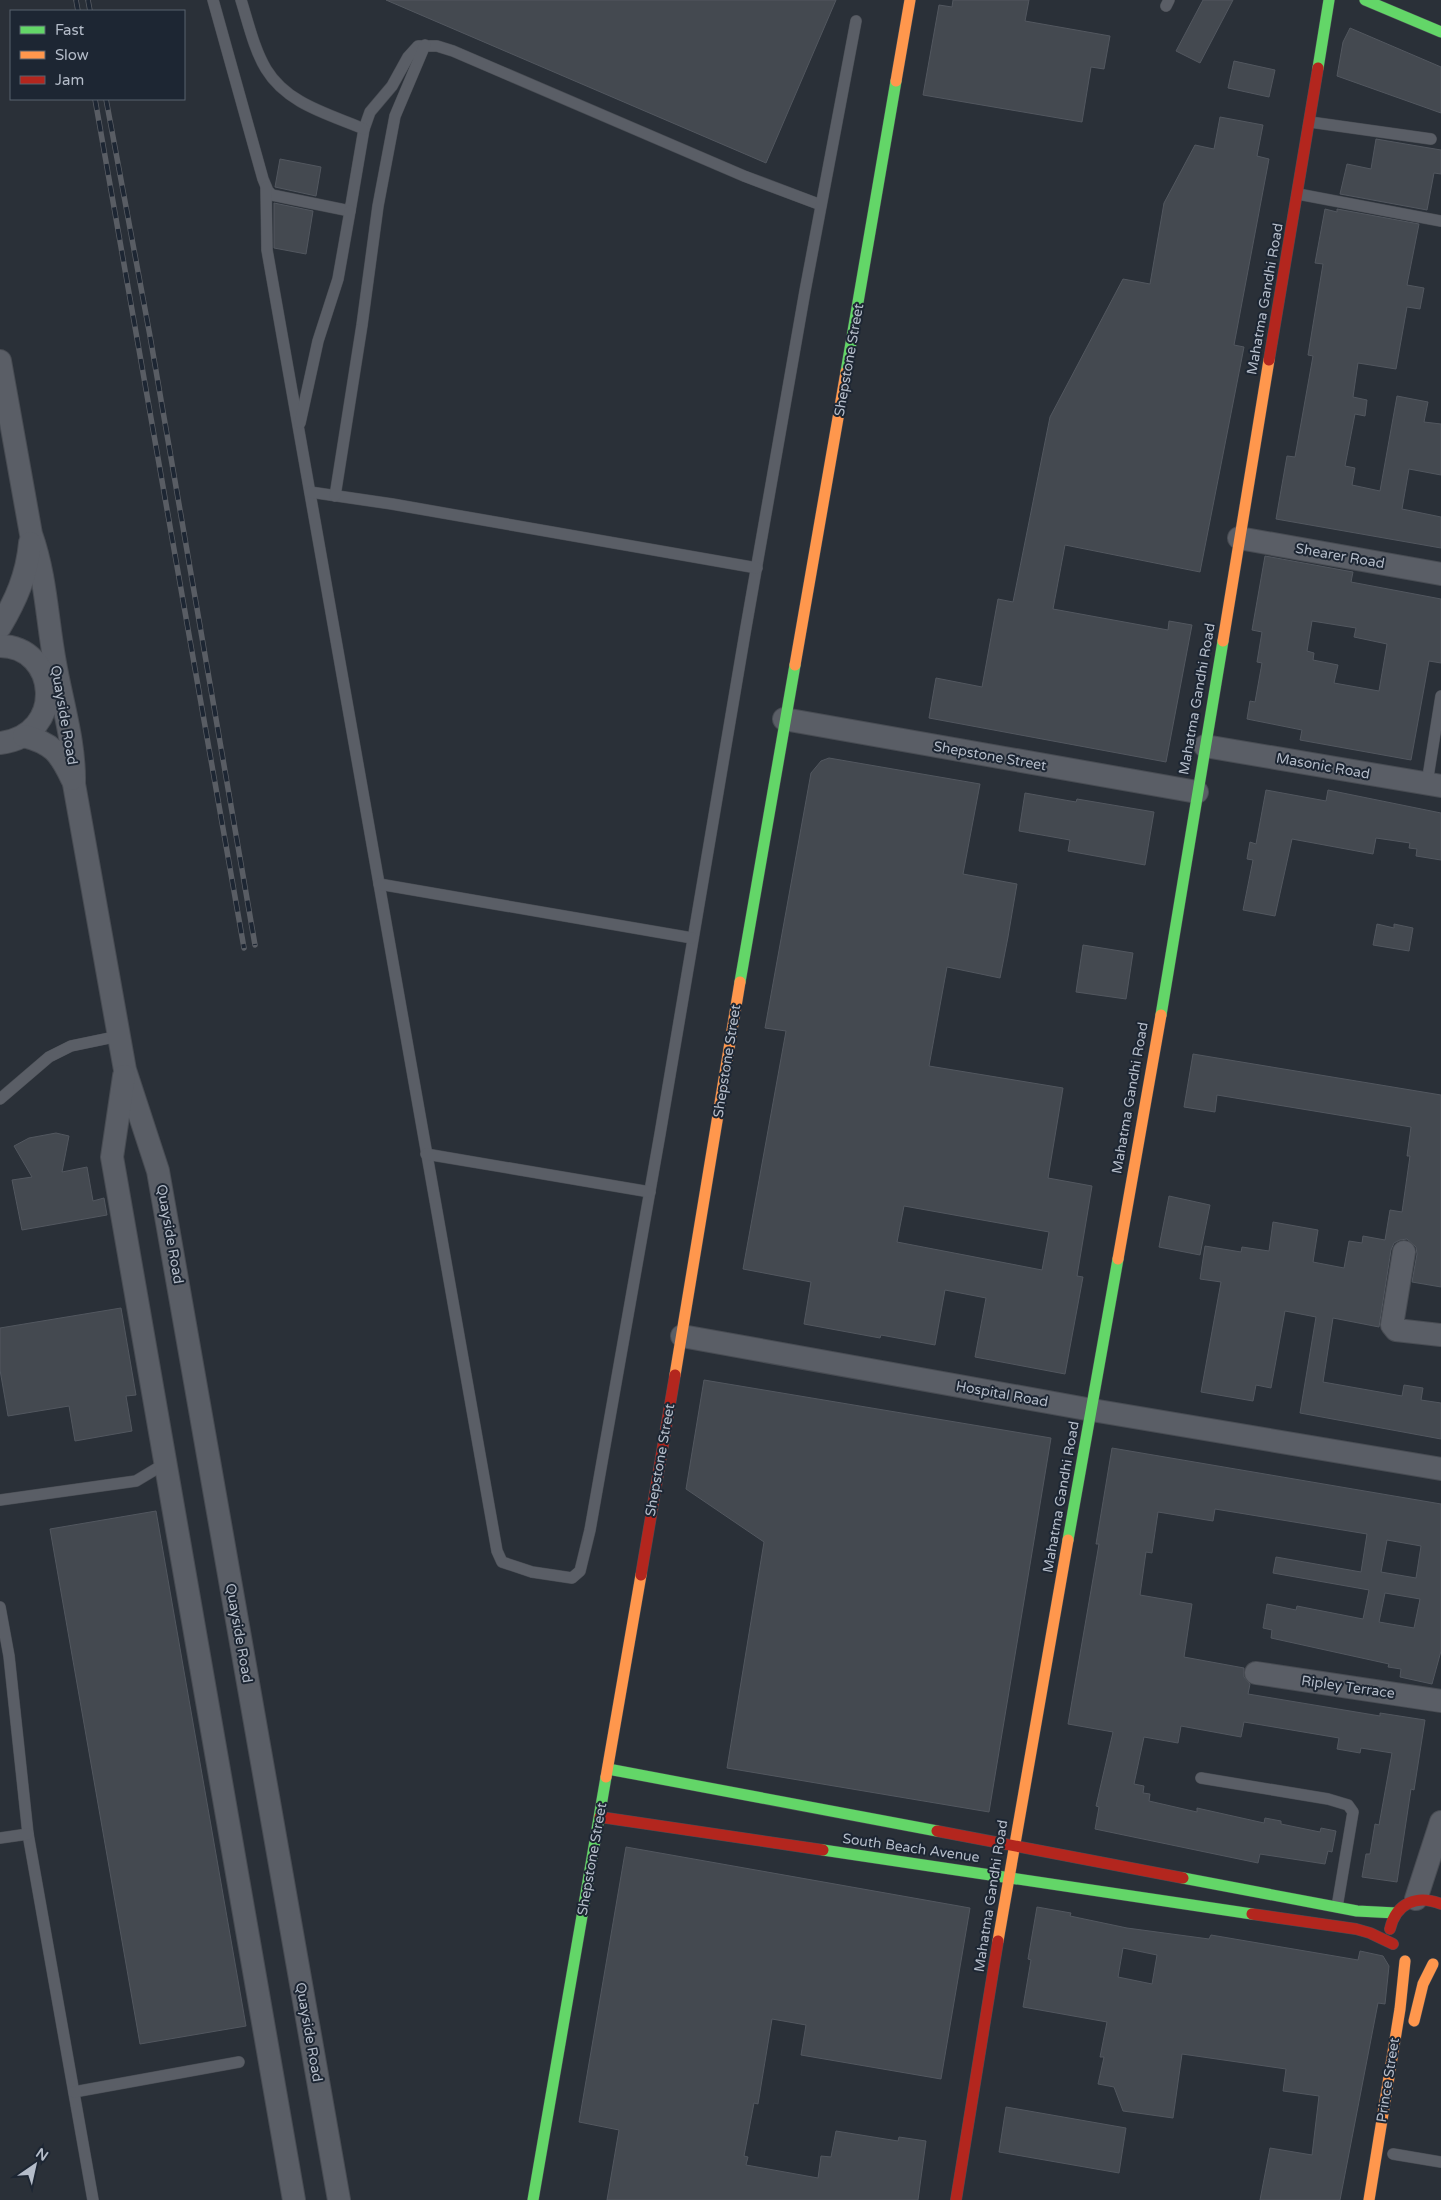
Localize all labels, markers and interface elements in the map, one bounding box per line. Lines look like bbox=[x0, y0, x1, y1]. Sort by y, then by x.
legend bbox=[10, 10, 185, 100]
text: Fast bbox=[55, 21, 85, 39]
text: Slow bbox=[55, 46, 89, 64]
text: Jam bbox=[55, 71, 84, 89]
street label: Mahatma Gandhi Road bbox=[1243, 222, 1287, 376]
street label: Shepstone Street bbox=[831, 302, 867, 418]
street label: Shearer Road bbox=[1294, 540, 1386, 572]
street label: Mahatma Gandhi Road bbox=[1175, 622, 1219, 776]
street label: Quayside Road bbox=[47, 664, 81, 766]
street label: Shepstone Street bbox=[932, 738, 1048, 774]
street label: Masonic Road bbox=[1275, 749, 1371, 783]
street label: Shepstone Street bbox=[710, 1003, 744, 1119]
street label: Mahatma Gandhi Road bbox=[1108, 1021, 1152, 1175]
street label: Quayside Road bbox=[153, 1183, 187, 1285]
street label: Hospital Road bbox=[955, 1378, 1049, 1410]
street label: Shepstone Street bbox=[642, 1402, 678, 1518]
street label: Mahatma Gandhi Road bbox=[1039, 1420, 1083, 1574]
street label: Quayside Road bbox=[222, 1582, 256, 1684]
street label: Ripley Terrace bbox=[1300, 1672, 1396, 1702]
street label: Shepstone Street bbox=[574, 1801, 610, 1917]
street label: Mahatma Gandhi Road bbox=[971, 1819, 1011, 1973]
street label: South Beach Avenue bbox=[841, 1830, 981, 1866]
street label: Quayside Road bbox=[292, 1981, 326, 2083]
street label: Prince Street bbox=[1373, 2036, 1403, 2124]
north arrow bbox=[10, 2140, 60, 2190]
text: N bbox=[33, 2144, 51, 2165]

